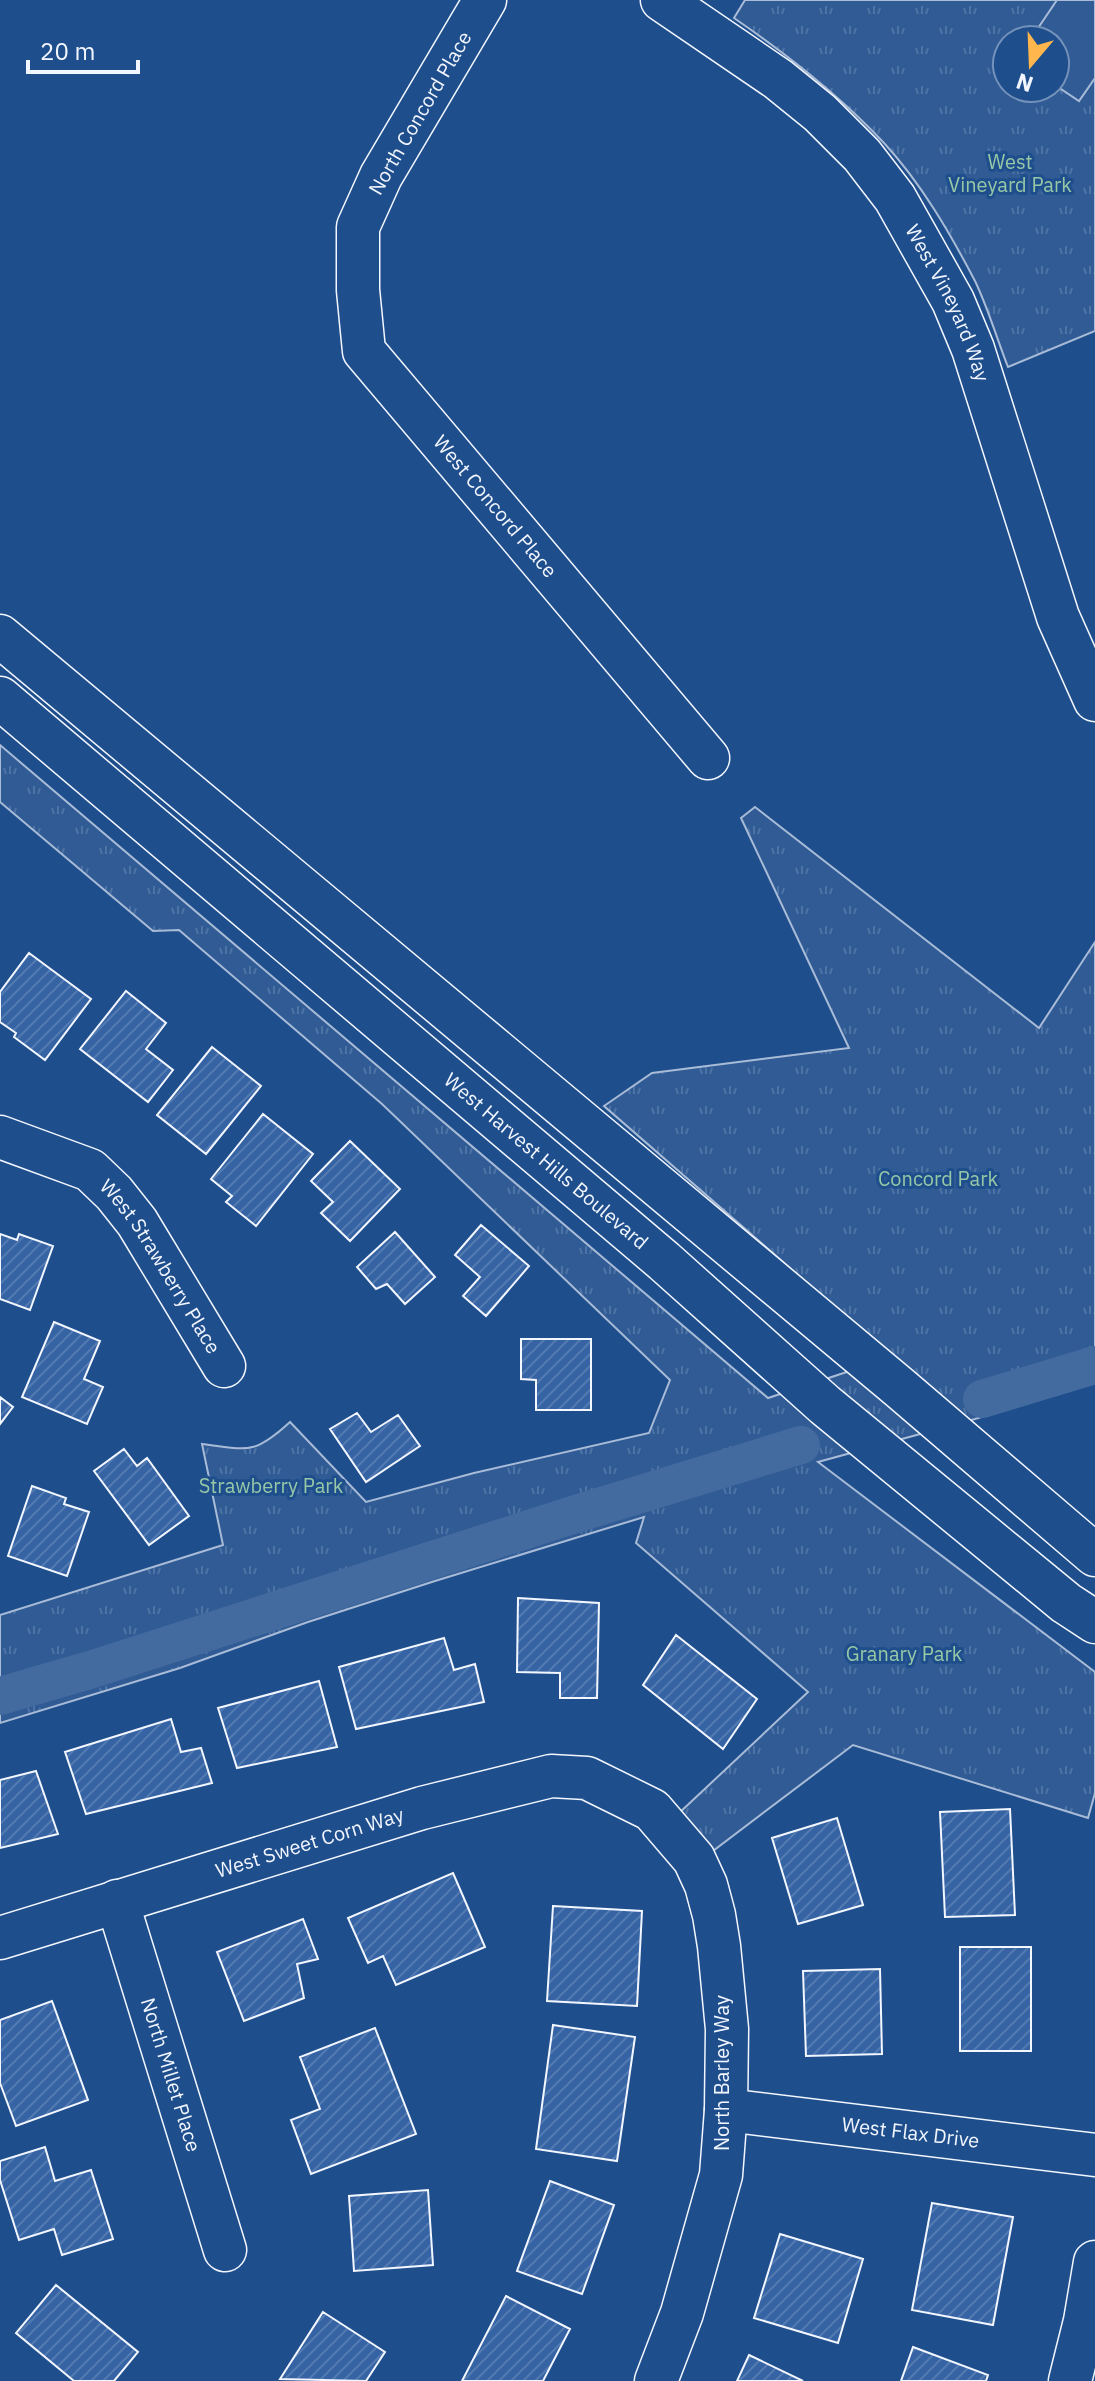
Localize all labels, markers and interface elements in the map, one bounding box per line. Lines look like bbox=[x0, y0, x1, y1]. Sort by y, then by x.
scale bar bbox=[28, 24, 138, 74]
north arrow bbox=[991, 24, 1071, 104]
street label: North Concord Place bbox=[362, 26, 477, 199]
text: 20 m bbox=[40, 35, 95, 67]
text: N bbox=[1012, 67, 1037, 100]
park label: West Vineyard Park bbox=[948, 148, 1072, 198]
street label: West Vineyard Way bbox=[900, 219, 996, 385]
street label: West Concord Place bbox=[428, 429, 564, 583]
street label: West Harvest Hills Boulevard bbox=[439, 1066, 654, 1255]
park label: Concord Park bbox=[878, 1165, 999, 1192]
street label: West Strawberry Place bbox=[94, 1173, 227, 1358]
park label: Strawberry Park bbox=[199, 1472, 344, 1499]
park label: Granary Park bbox=[846, 1640, 963, 1667]
street label: West Sweet Corn Way bbox=[212, 1800, 407, 1884]
street label: North Millet Place bbox=[135, 1994, 208, 2155]
street label: North Barley Way bbox=[708, 1995, 735, 2151]
street label: West Flax Drive bbox=[840, 2110, 981, 2154]

